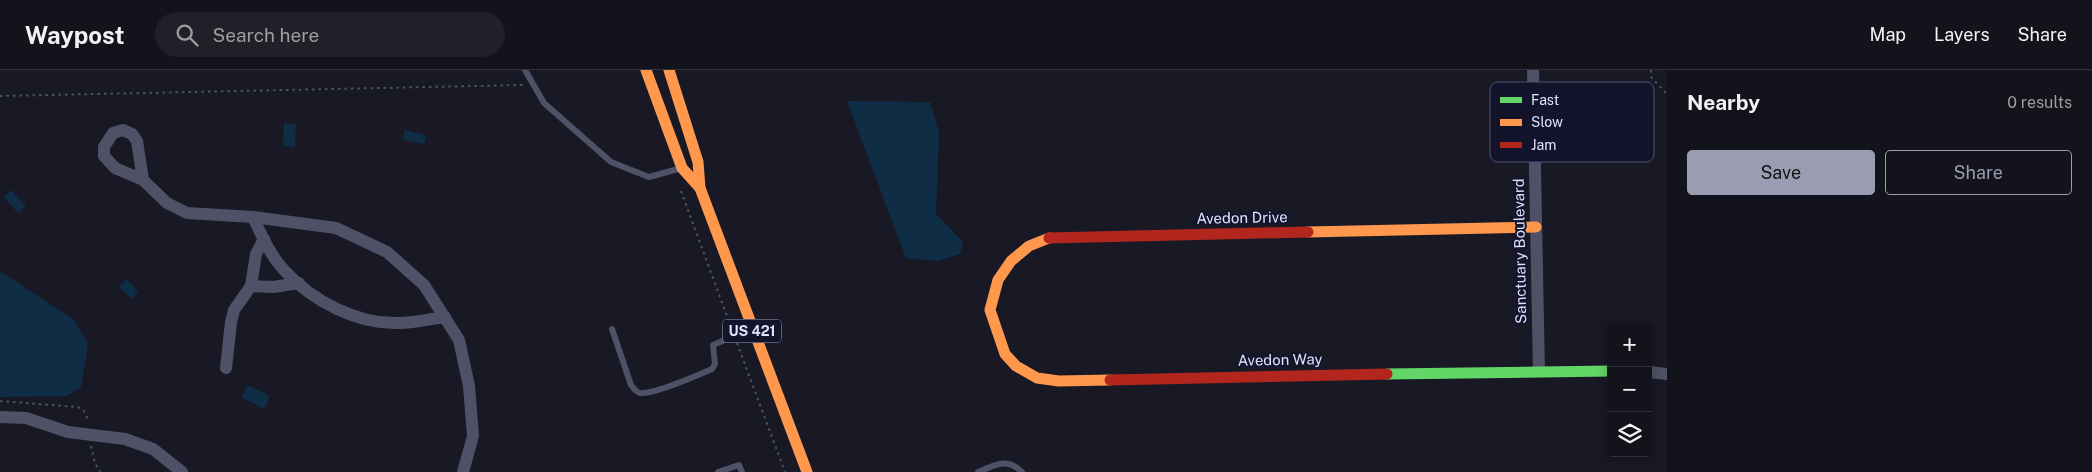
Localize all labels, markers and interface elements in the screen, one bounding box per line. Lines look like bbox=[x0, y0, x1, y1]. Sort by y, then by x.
search box bbox=[155, 12, 505, 57]
text: Waypost bbox=[25, 21, 125, 49]
icon: search bbox=[173, 21, 201, 49]
text: Search here bbox=[213, 24, 319, 46]
text: Map bbox=[1870, 24, 1906, 45]
text: Layers bbox=[1934, 24, 1990, 45]
text: Share bbox=[2018, 24, 2067, 45]
legend bbox=[1490, 82, 1654, 162]
text: Nearby bbox=[1687, 90, 1760, 115]
text: Fast bbox=[1531, 92, 1559, 108]
text: 0 results bbox=[2007, 93, 2072, 112]
text: Slow bbox=[1531, 114, 1563, 130]
text: Jam bbox=[1531, 137, 1556, 153]
button: Save bbox=[1687, 150, 1875, 195]
button: Share bbox=[1885, 150, 2072, 195]
street label: Sanctuary Boulevard bbox=[1510, 178, 1529, 324]
street label: Avedon Drive bbox=[1196, 208, 1288, 227]
road number: US 421 bbox=[723, 320, 781, 342]
map controls bbox=[1607, 322, 1652, 457]
button: + bbox=[1607, 322, 1652, 367]
street label: Avedon Way bbox=[1237, 350, 1323, 369]
button: − bbox=[1607, 367, 1652, 412]
button: layers bbox=[1607, 412, 1652, 457]

